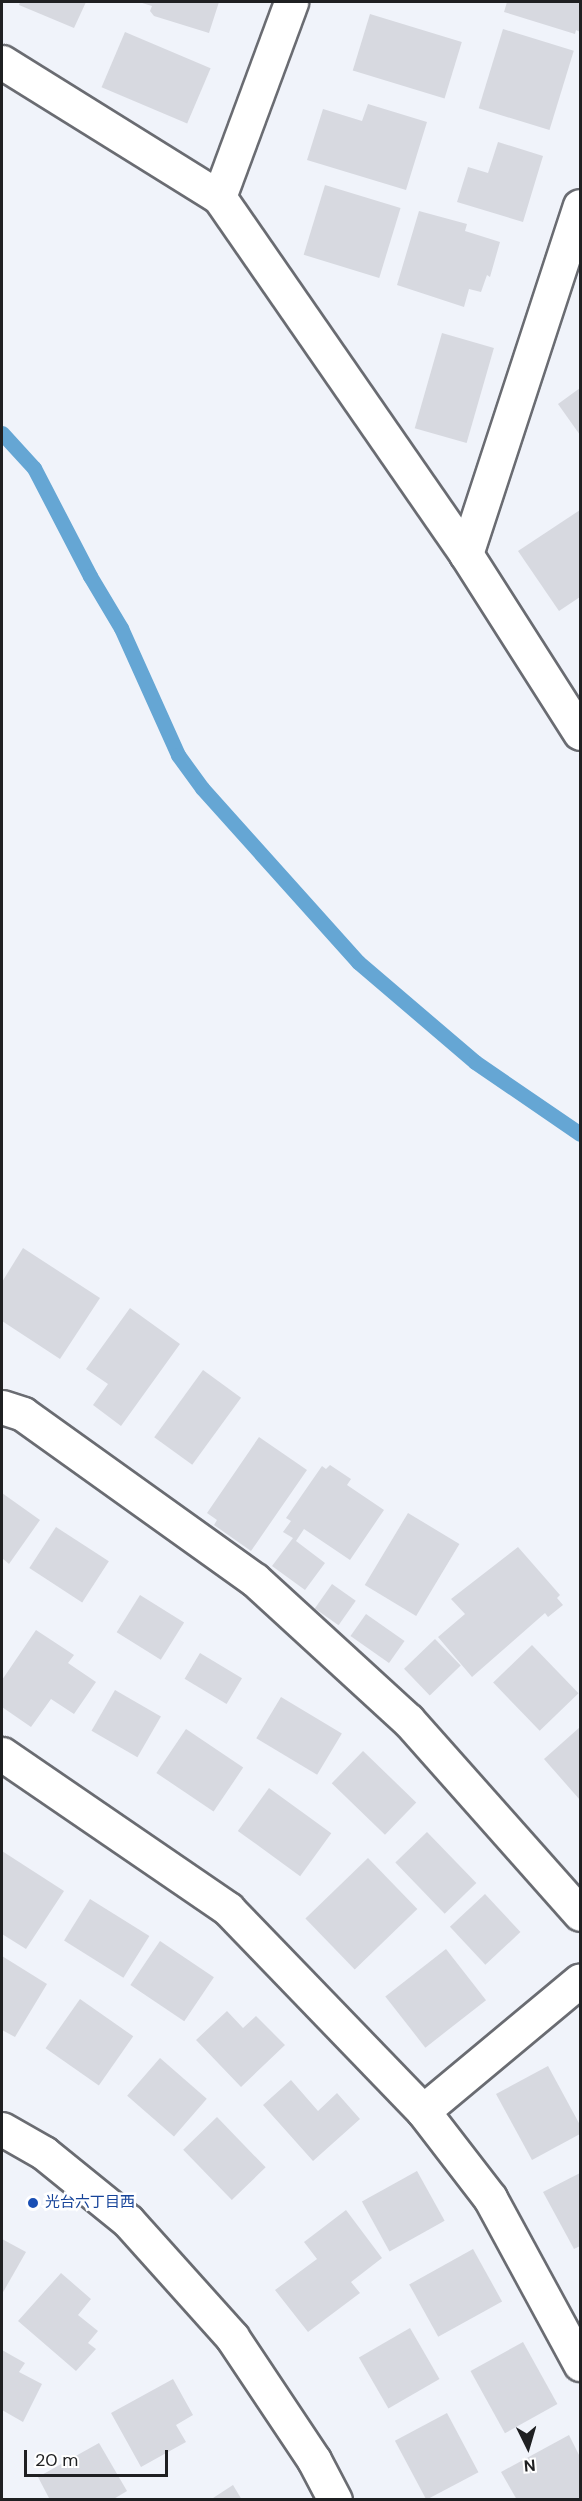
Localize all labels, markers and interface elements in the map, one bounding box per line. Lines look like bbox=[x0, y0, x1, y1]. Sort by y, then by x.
place label: 光台六丁目西 bbox=[45, 2194, 135, 2212]
marker: 光台六丁目西 bbox=[26, 2196, 40, 2210]
north arrow bbox=[498, 2417, 558, 2477]
scale bar bbox=[27, 2438, 171, 2476]
text: 20 m bbox=[35, 2448, 78, 2472]
text: N bbox=[523, 2454, 536, 2476]

